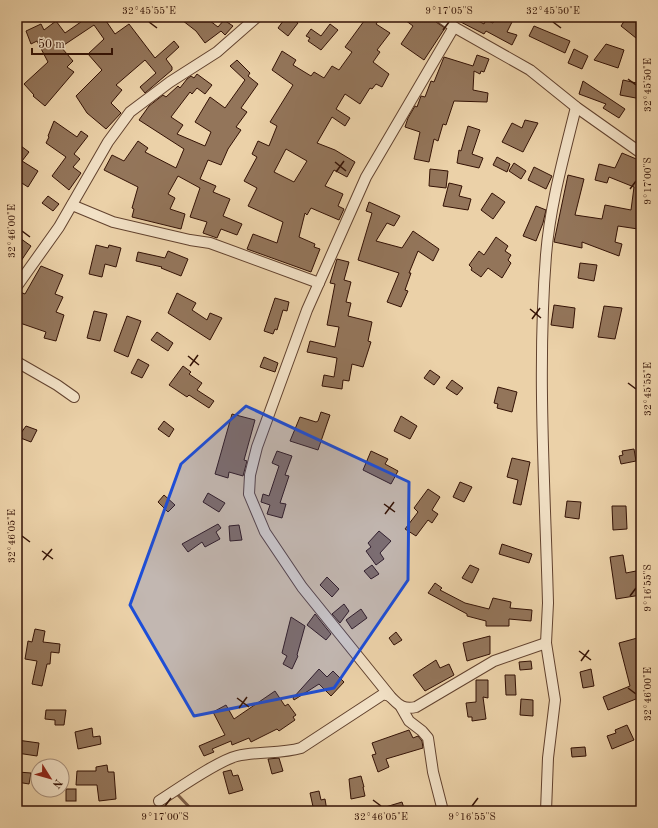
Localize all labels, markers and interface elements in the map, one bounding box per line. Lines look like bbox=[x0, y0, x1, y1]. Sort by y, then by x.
text: 32°45'55"E bbox=[122, 6, 176, 16]
text: 9°17'05"S bbox=[425, 6, 473, 16]
text: 32°45'50"E bbox=[526, 6, 580, 16]
scale bar bbox=[32, 30, 112, 56]
text: 50 m bbox=[38, 38, 65, 51]
text: 32°45'50"E bbox=[643, 58, 653, 112]
text: 9°17'00"S bbox=[643, 157, 653, 205]
text: 32°46'00"E bbox=[7, 204, 17, 258]
text: 32°45'55"E bbox=[643, 362, 653, 416]
text: 32°46'05"E bbox=[7, 509, 17, 563]
text: 9°16'55"S bbox=[643, 564, 653, 612]
text: 32°46'00"E bbox=[643, 667, 653, 721]
north arrow bbox=[30, 758, 70, 798]
text: N bbox=[50, 776, 64, 790]
text: 9°17'00"S bbox=[141, 812, 189, 822]
text: 32°46'05"E bbox=[354, 812, 408, 822]
text: 9°16'55"S bbox=[448, 812, 496, 822]

